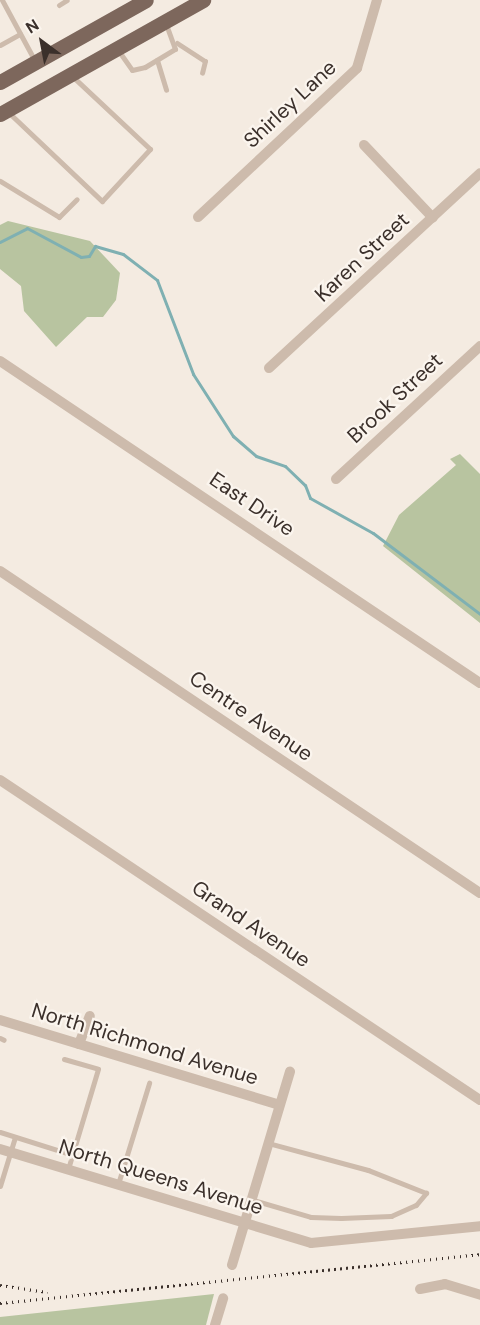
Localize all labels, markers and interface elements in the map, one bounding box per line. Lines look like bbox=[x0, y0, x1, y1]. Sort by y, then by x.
north arrow bbox=[12, 12, 72, 72]
text: N bbox=[22, 14, 43, 38]
street label: Shirley Lane bbox=[239, 55, 341, 153]
street label: Karen Street bbox=[310, 207, 414, 307]
street label: Brook Street bbox=[342, 348, 448, 448]
street label: East Drive bbox=[205, 466, 299, 542]
street label: Centre Avenue bbox=[184, 665, 318, 767]
street label: Grand Avenue bbox=[187, 875, 315, 973]
street label: North Richmond Avenue bbox=[29, 998, 261, 1090]
street label: North Queens Avenue bbox=[56, 1134, 266, 1220]

